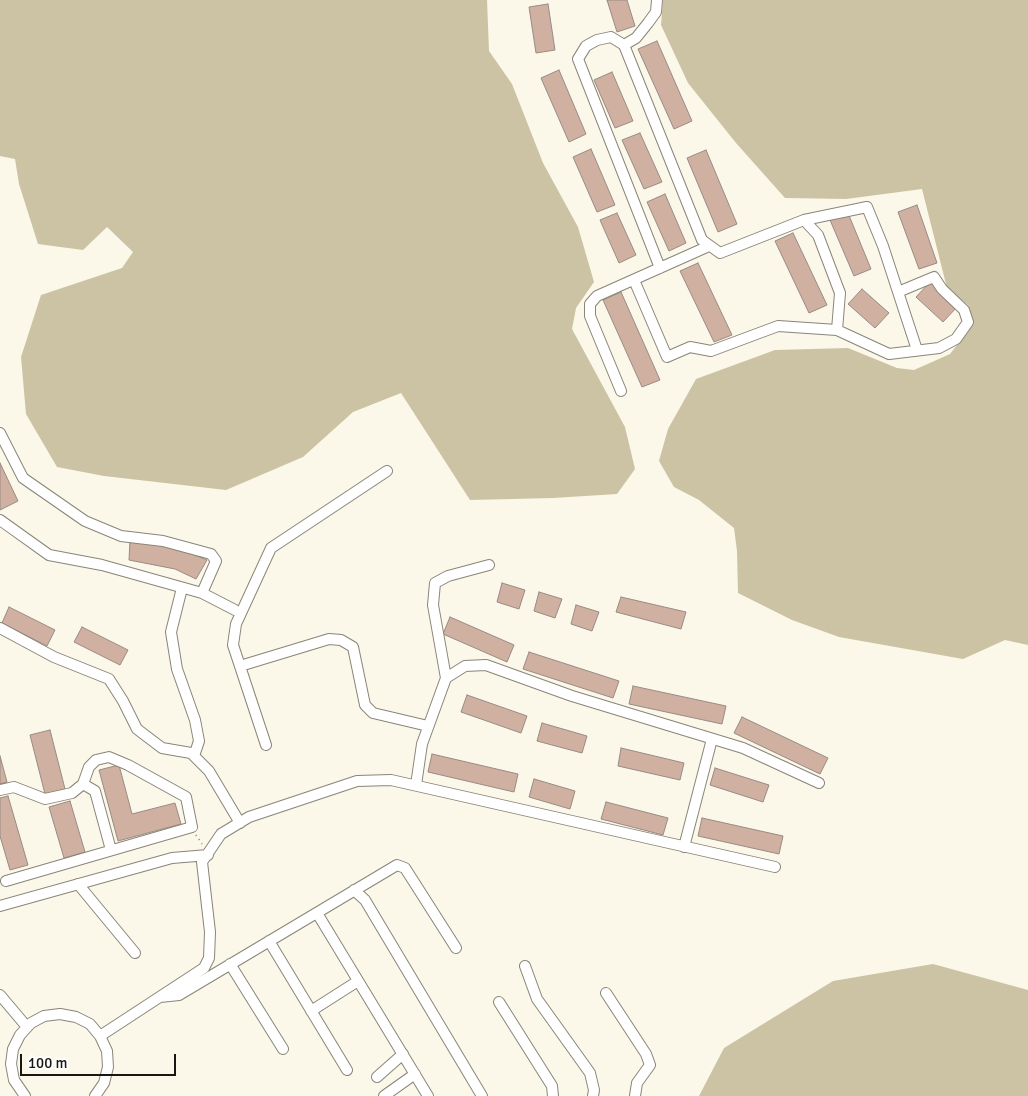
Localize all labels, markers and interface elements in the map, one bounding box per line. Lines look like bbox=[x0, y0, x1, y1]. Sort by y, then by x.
scale bar bbox=[22, 1044, 179, 1076]
text: 100 m bbox=[28, 1054, 68, 1072]

